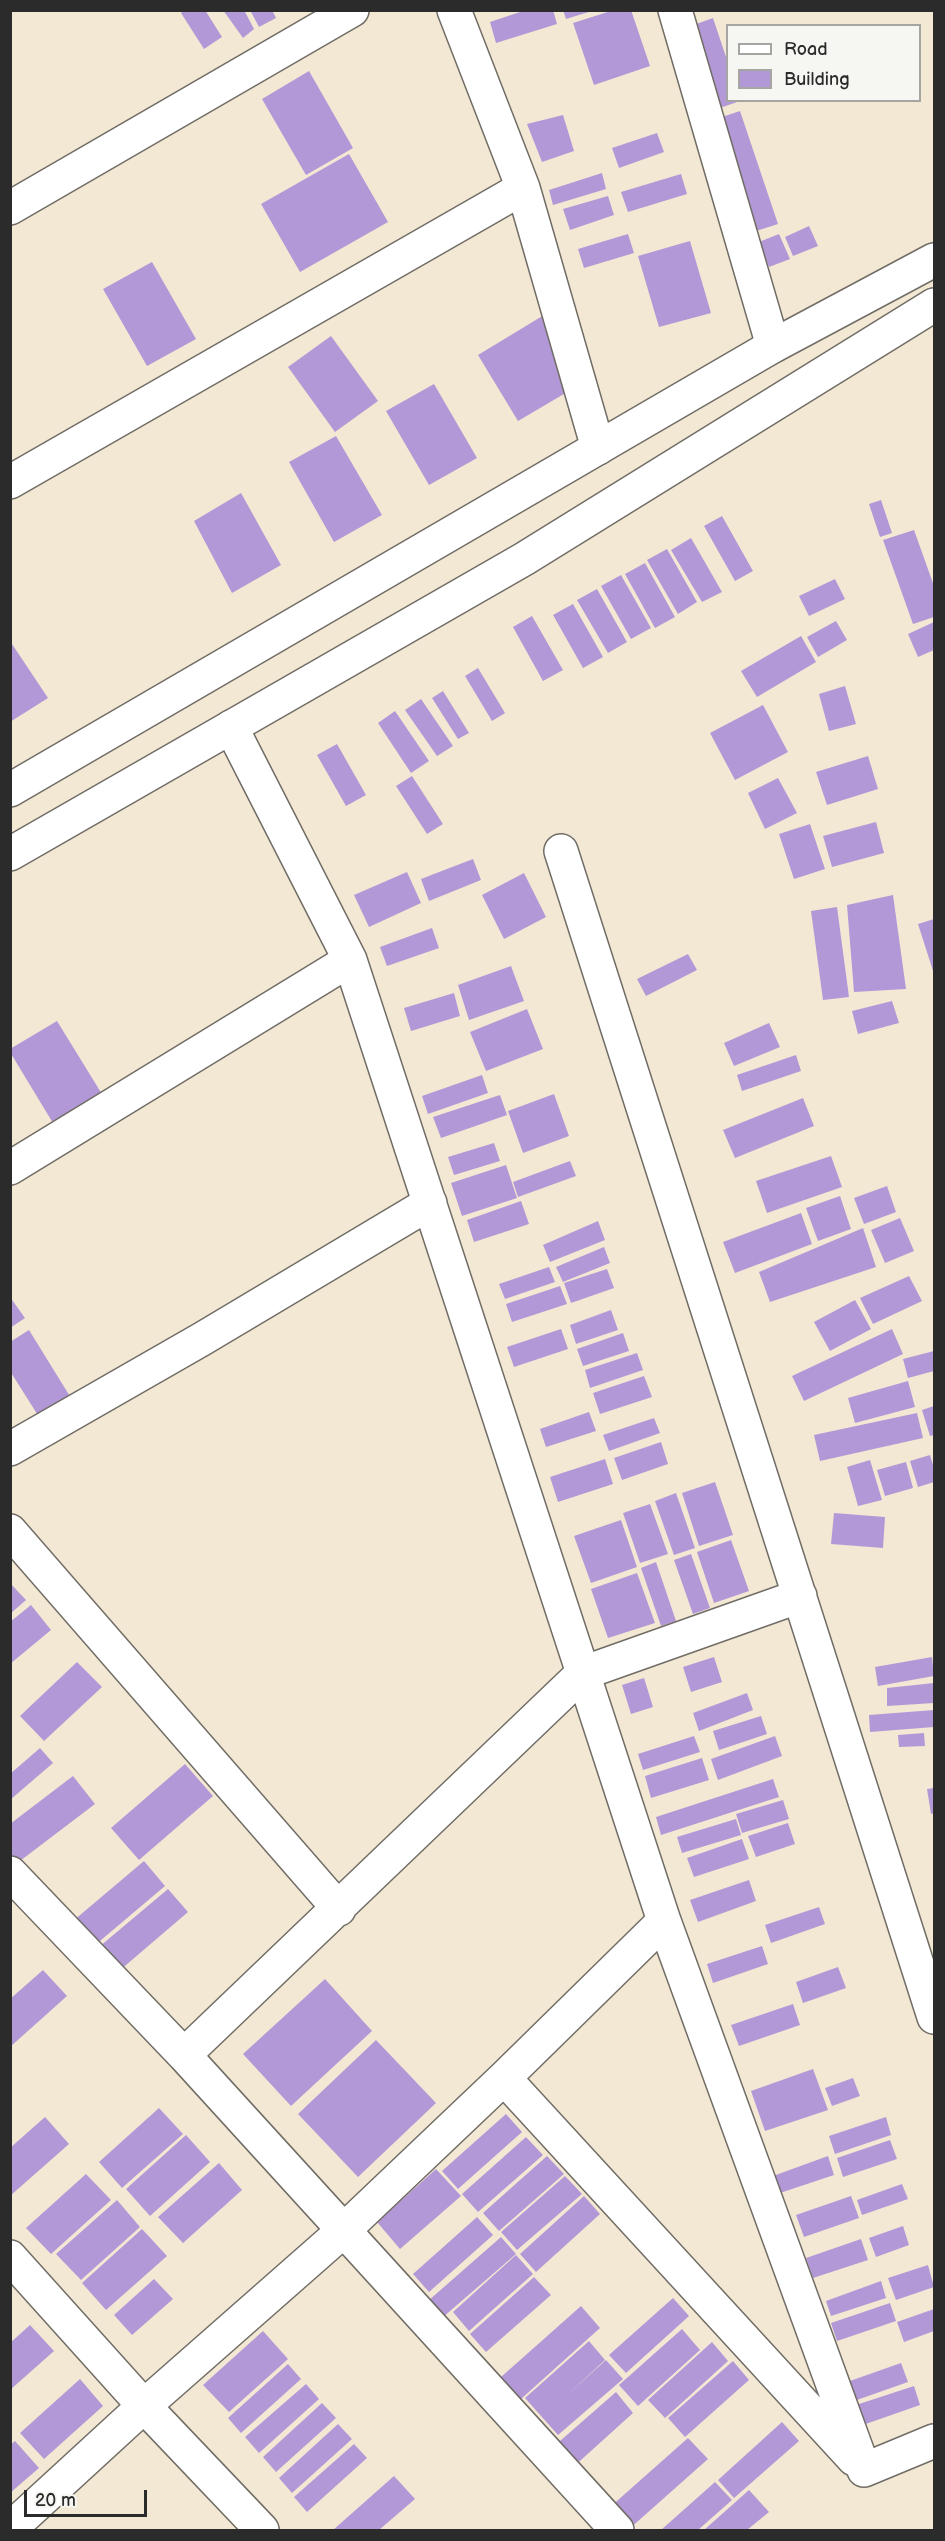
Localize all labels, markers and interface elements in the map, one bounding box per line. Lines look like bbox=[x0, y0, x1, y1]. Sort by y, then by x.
legend bbox=[726, 24, 921, 102]
text: Road bbox=[784, 39, 828, 60]
text: Building bbox=[784, 69, 850, 90]
scale bar bbox=[27, 2478, 150, 2516]
text: 20 m bbox=[35, 2490, 76, 2511]

